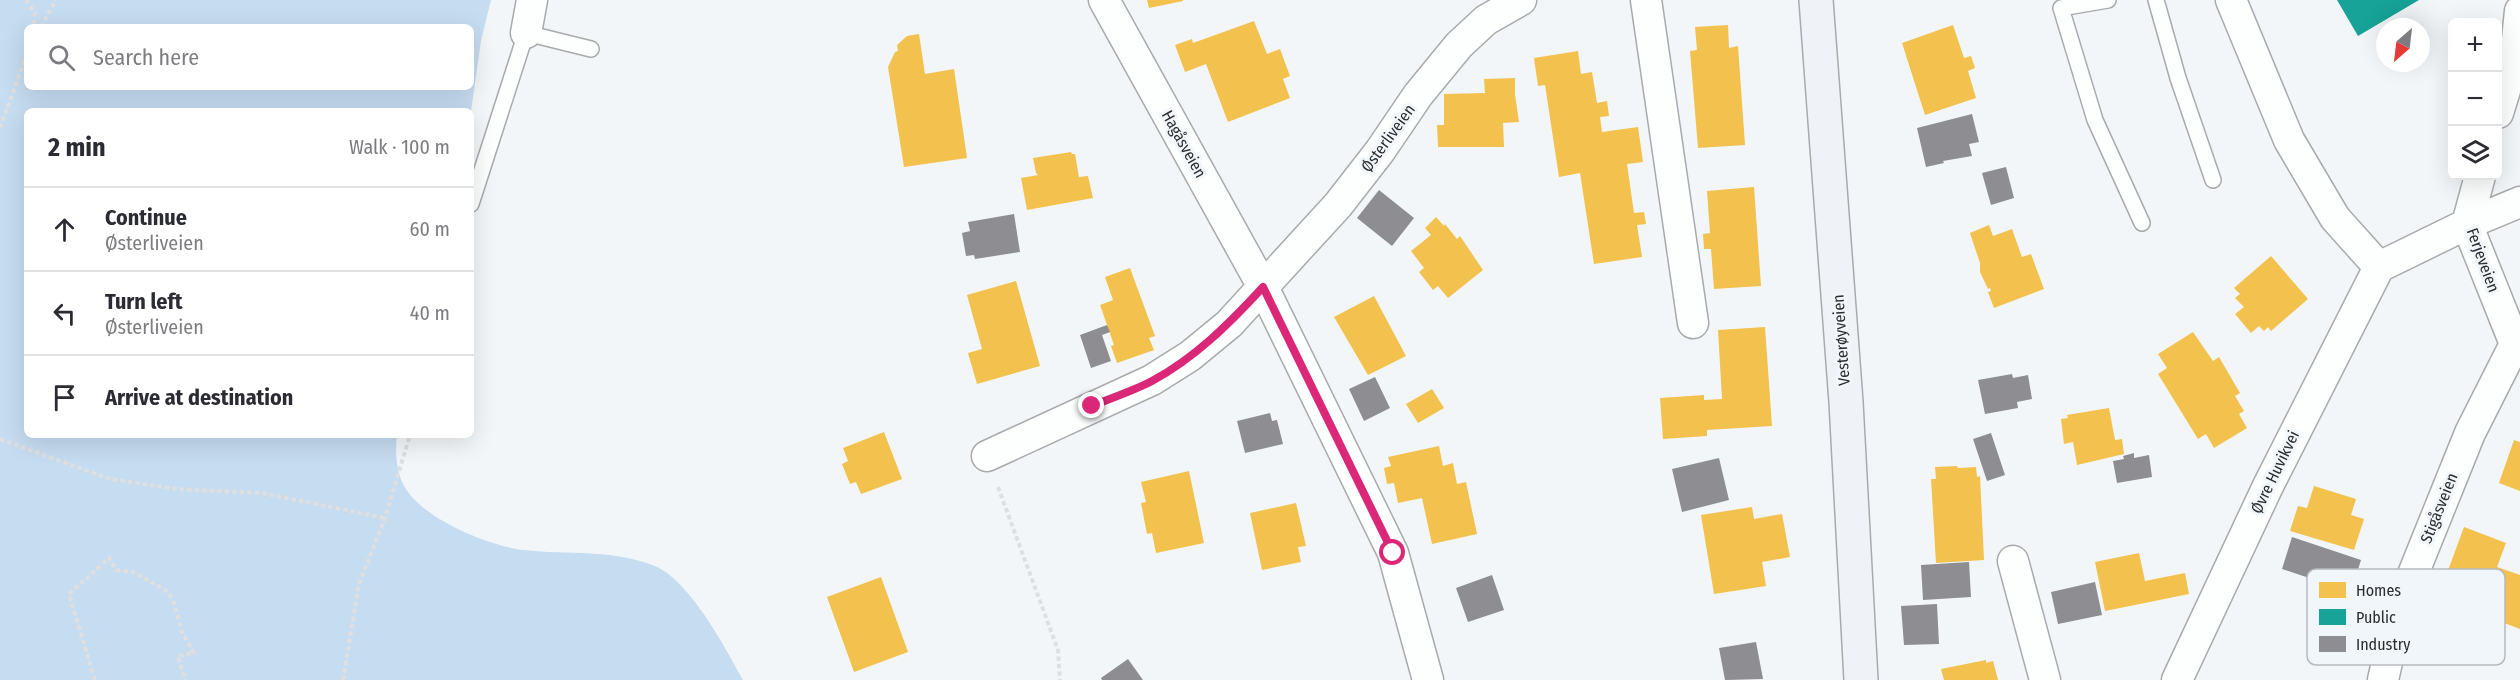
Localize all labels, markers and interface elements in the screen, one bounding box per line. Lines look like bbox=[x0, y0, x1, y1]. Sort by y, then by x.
north arrow bbox=[2376, 18, 2430, 72]
map controls bbox=[2448, 18, 2502, 180]
button: + bbox=[2448, 18, 2502, 72]
search box bbox=[24, 24, 474, 90]
icon: search bbox=[45, 41, 78, 74]
text: Search here bbox=[93, 44, 199, 71]
button: − bbox=[2448, 72, 2502, 126]
street label: Østerliveien bbox=[1357, 100, 1419, 176]
street label: Hagåsveien bbox=[1158, 107, 1210, 181]
button: layers bbox=[2448, 126, 2502, 180]
text: 2 min bbox=[48, 132, 106, 163]
text: Walk · 100 m bbox=[349, 135, 450, 159]
text: Continue bbox=[105, 204, 187, 231]
icon: ahead bbox=[48, 213, 81, 246]
text: 60 m bbox=[410, 217, 450, 241]
street label: Ferjeveien bbox=[2463, 225, 2503, 295]
text: Østerliveien bbox=[105, 231, 204, 255]
text: Turn left bbox=[105, 288, 183, 315]
street label: Vesterøyveien bbox=[1828, 294, 1854, 386]
icon: left bbox=[48, 297, 81, 330]
text: 40 m bbox=[410, 301, 450, 325]
text: Østerliveien bbox=[105, 315, 204, 339]
icon: arrive bbox=[48, 381, 81, 414]
text: Arrive at destination bbox=[105, 384, 293, 411]
route end bbox=[1078, 392, 1104, 418]
street label: Øvre Huvikvei bbox=[2247, 428, 2303, 516]
street label: Stigåsveien bbox=[2416, 470, 2462, 546]
route start bbox=[1379, 539, 1405, 565]
legend bbox=[2307, 569, 2505, 665]
text: Homes bbox=[2356, 581, 2401, 600]
text: Public bbox=[2356, 608, 2396, 627]
text: Industry bbox=[2356, 635, 2411, 654]

